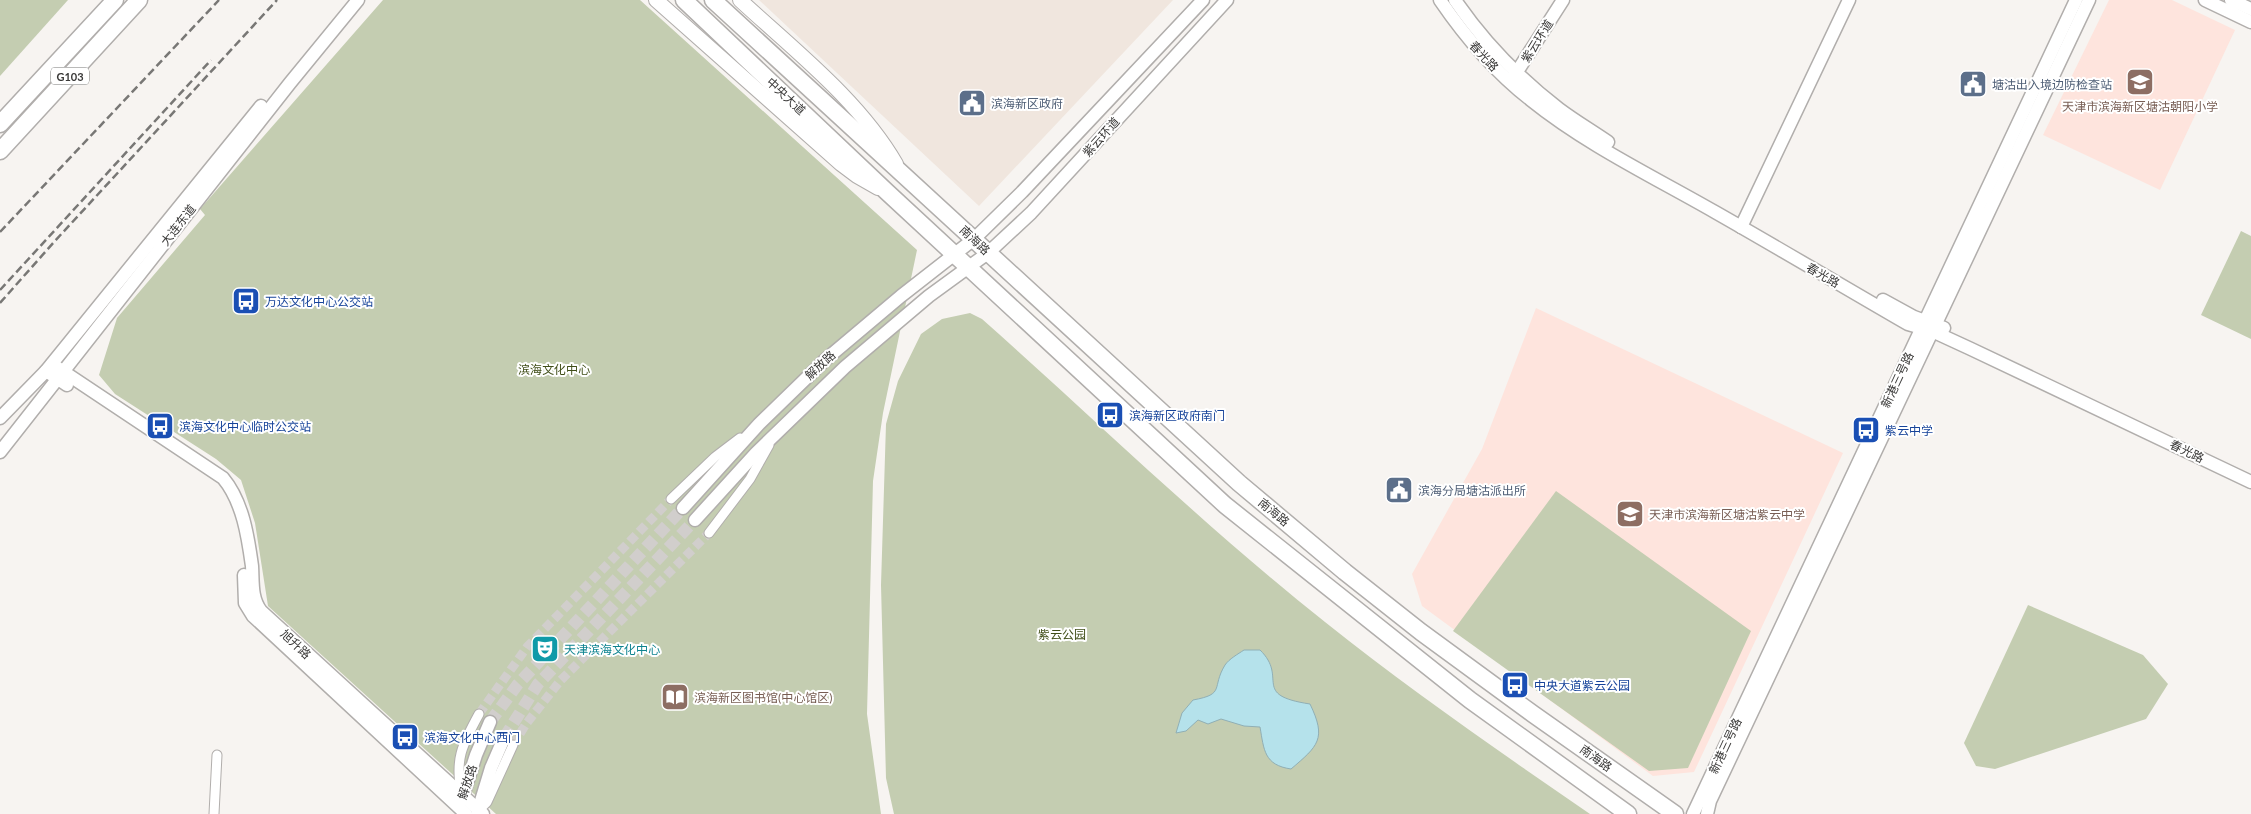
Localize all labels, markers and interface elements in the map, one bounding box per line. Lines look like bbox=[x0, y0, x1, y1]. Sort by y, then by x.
street label: 紫云环道 bbox=[1518, 17, 1556, 65]
street label: 春光路 bbox=[1466, 38, 1502, 74]
school or university icon: 天津市滨海新区塘沽朝阳小学 bbox=[2125, 67, 2155, 97]
road number: G103 bbox=[51, 68, 89, 84]
public building icon: 塘沽出入境边防检查站 bbox=[1958, 69, 1988, 99]
street label: 中央大道 bbox=[763, 74, 809, 118]
place label: 塘沽出入境边防检查站 bbox=[1992, 77, 2112, 92]
public building icon: 滨海新区政府 bbox=[957, 88, 987, 118]
place label: 滨海新区政府 bbox=[991, 96, 1063, 111]
place label: 天津市滨海新区塘沽朝阳小学 bbox=[2062, 99, 2218, 114]
street label: 紫云环道 bbox=[1079, 114, 1123, 160]
street label: 大连东道 bbox=[157, 201, 199, 249]
street label: 南海路 bbox=[957, 222, 993, 258]
street label: 春光路 bbox=[1804, 260, 1842, 290]
bus stop icon: 万达文化中心公交站 bbox=[231, 286, 261, 316]
place label: 万达文化中心公交站 bbox=[265, 294, 373, 309]
street label: 解放路 bbox=[802, 347, 838, 383]
street label: 新港三号路 bbox=[1878, 350, 1916, 410]
park label: 滨海文化中心 bbox=[518, 362, 590, 377]
bus stop icon: 滨海新区政府南门 bbox=[1095, 400, 1125, 430]
place label: 滨海新区政府南门 bbox=[1129, 408, 1225, 423]
bus stop icon: 滨海文化中心临时公交站 bbox=[145, 411, 175, 441]
bus stop icon: 紫云中学 bbox=[1851, 415, 1881, 445]
place label: 滨海文化中心临时公交站 bbox=[179, 419, 311, 434]
place label: 紫云中学 bbox=[1885, 423, 1933, 438]
street label: 春光路 bbox=[2168, 436, 2206, 466]
public building icon: 滨海分局塘沽派出所 bbox=[1384, 475, 1414, 505]
place label: 滨海分局塘沽派出所 bbox=[1418, 483, 1526, 498]
street label: 南海路 bbox=[1255, 495, 1293, 529]
school or university icon: 天津市滨海新区塘沽紫云中学 bbox=[1615, 499, 1645, 529]
place label: 天津市滨海新区塘沽紫云中学 bbox=[1649, 507, 1805, 522]
street label: 旭升路 bbox=[278, 626, 314, 662]
park label: 紫云公园 bbox=[1038, 627, 1086, 642]
theatre icon: 天津滨海文化中心 bbox=[530, 634, 560, 664]
place label: 天津滨海文化中心 bbox=[564, 642, 660, 657]
bus stop icon: 中央大道紫云公园 bbox=[1500, 670, 1530, 700]
place label: 中央大道紫云公园 bbox=[1534, 678, 1630, 693]
library icon: 滨海新区图书馆(中心馆区) bbox=[660, 682, 690, 712]
place label: 滨海新区图书馆(中心馆区) bbox=[694, 690, 832, 705]
street label: 新港三号路 bbox=[1706, 716, 1744, 776]
bus stop icon: 滨海文化中心西门 bbox=[390, 722, 420, 752]
place label: 滨海文化中心西门 bbox=[424, 730, 520, 745]
street label: 南海路 bbox=[1577, 742, 1615, 774]
street label: 解放路 bbox=[454, 763, 480, 801]

